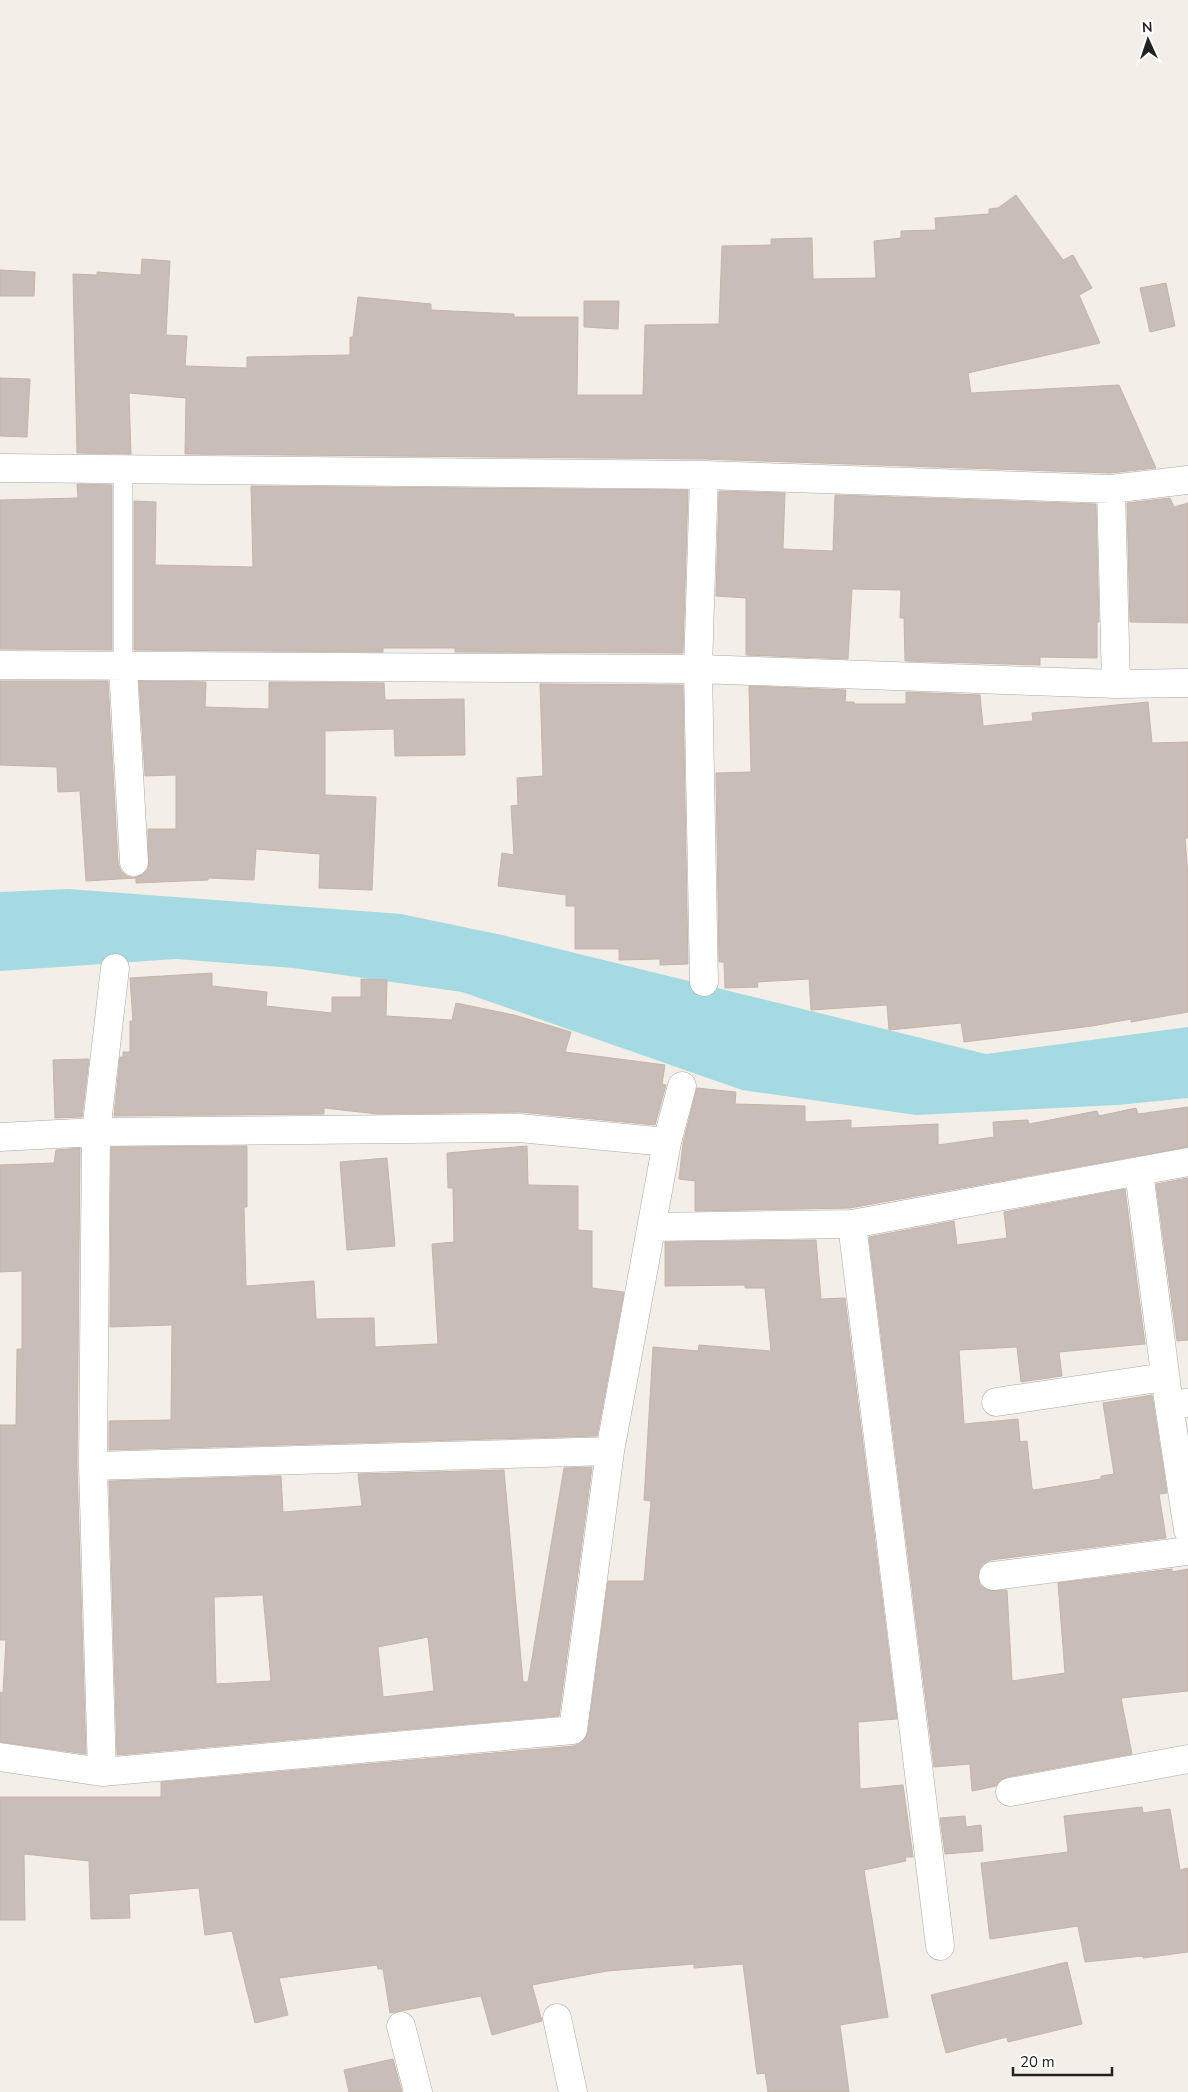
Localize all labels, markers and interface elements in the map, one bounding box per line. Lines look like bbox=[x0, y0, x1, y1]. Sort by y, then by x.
north arrow bbox=[1123, 15, 1173, 65]
text: N bbox=[1142, 18, 1153, 37]
scale bar bbox=[1013, 2044, 1112, 2076]
text: 20 m bbox=[1020, 2052, 1055, 2072]

